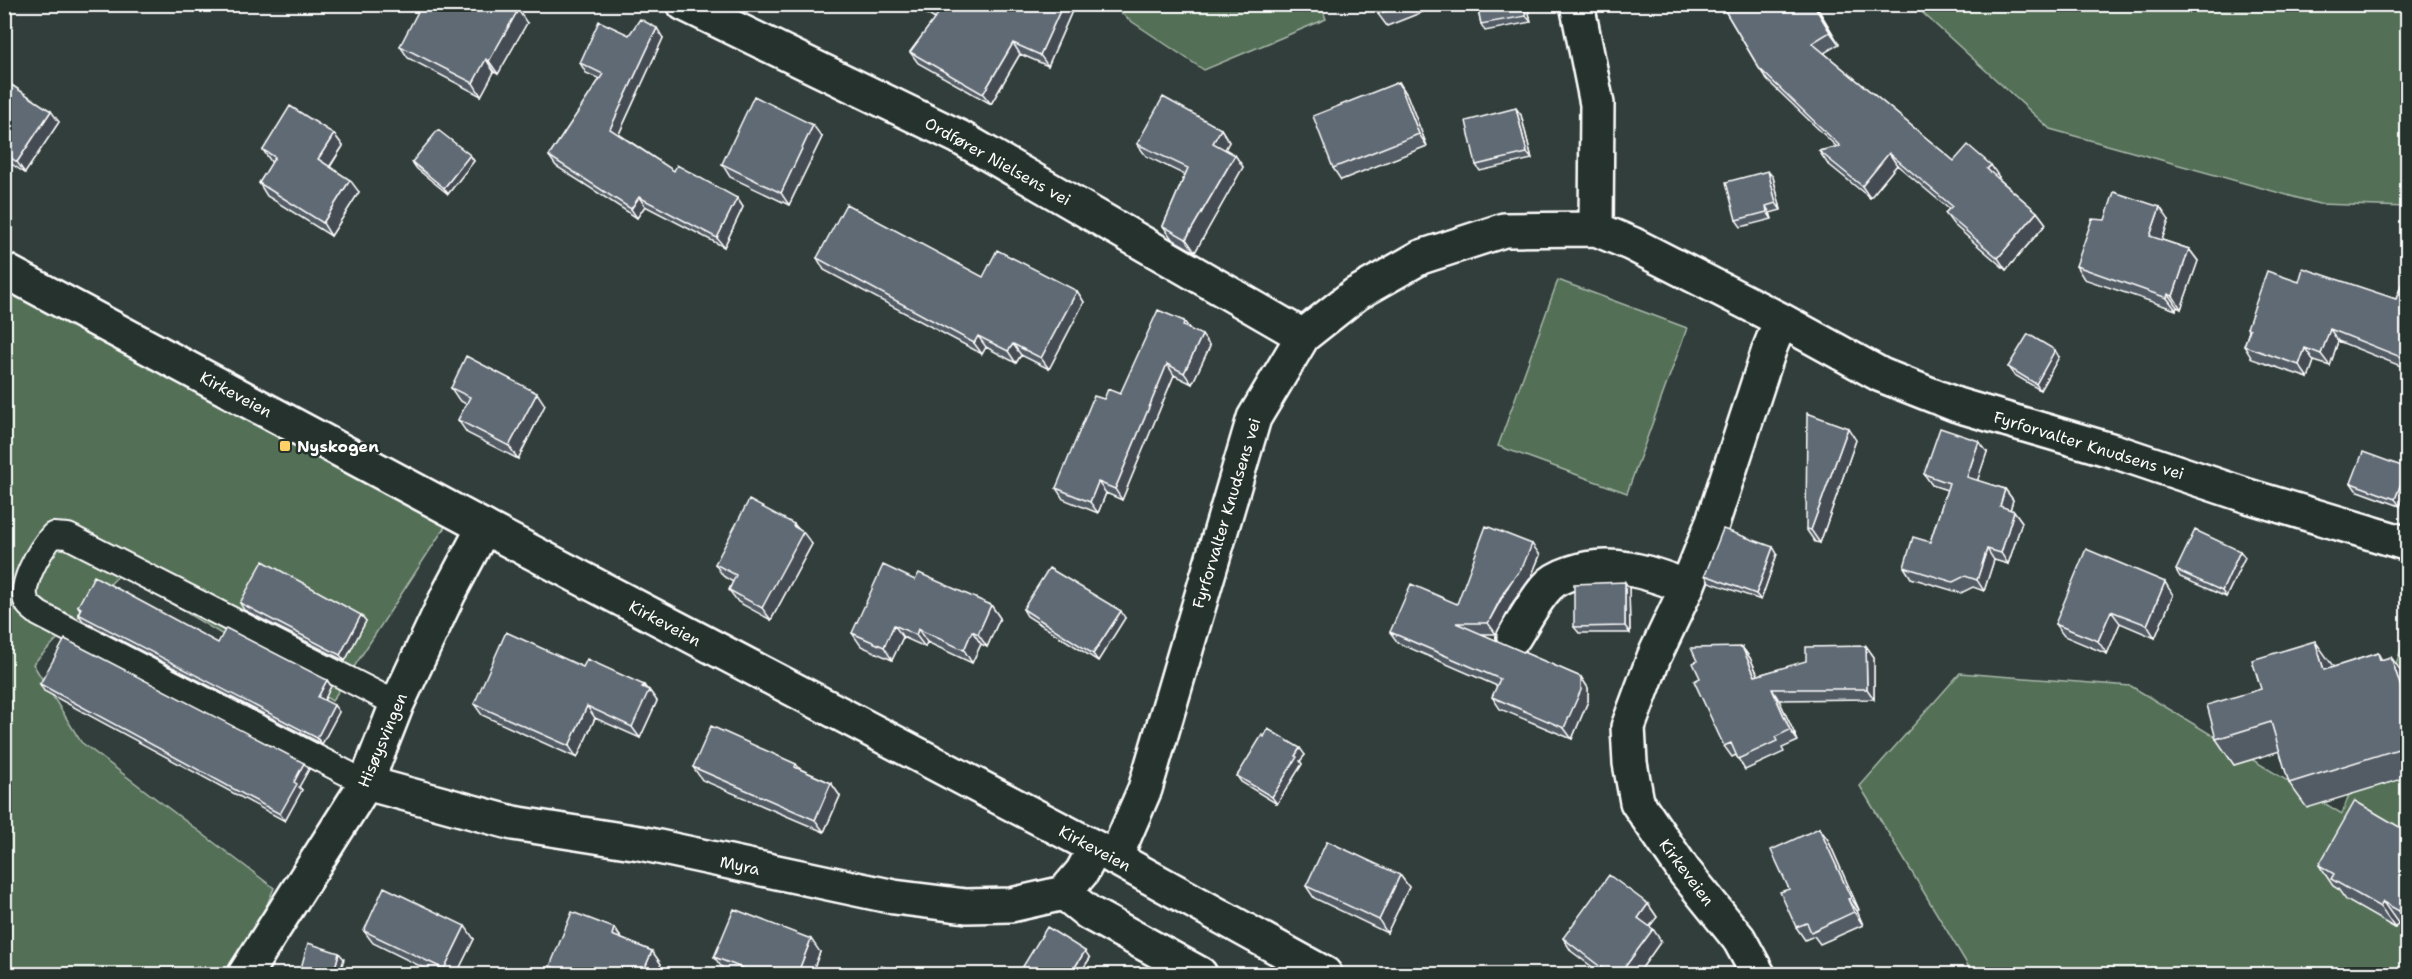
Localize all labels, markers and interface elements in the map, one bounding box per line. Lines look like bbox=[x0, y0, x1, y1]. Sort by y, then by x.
street label: Ordfører Nielsens vei bbox=[921, 113, 1074, 210]
street label: Kirkeveien bbox=[196, 367, 276, 422]
street label: Fyrforvalter Knudsens vei bbox=[1991, 406, 2187, 484]
street label: Fyrforvalter Knudsens vei bbox=[1187, 415, 1265, 611]
place label: Nyskogen bbox=[297, 436, 379, 457]
marker: Nyskogen bbox=[278, 439, 292, 453]
street label: Kirkeveien bbox=[625, 596, 705, 651]
street label: Hisøysvingen bbox=[353, 689, 412, 791]
street label: Kirkeveien bbox=[1055, 821, 1135, 876]
street label: Kirkeveien bbox=[1654, 834, 1719, 910]
street label: Myra bbox=[718, 851, 762, 880]

